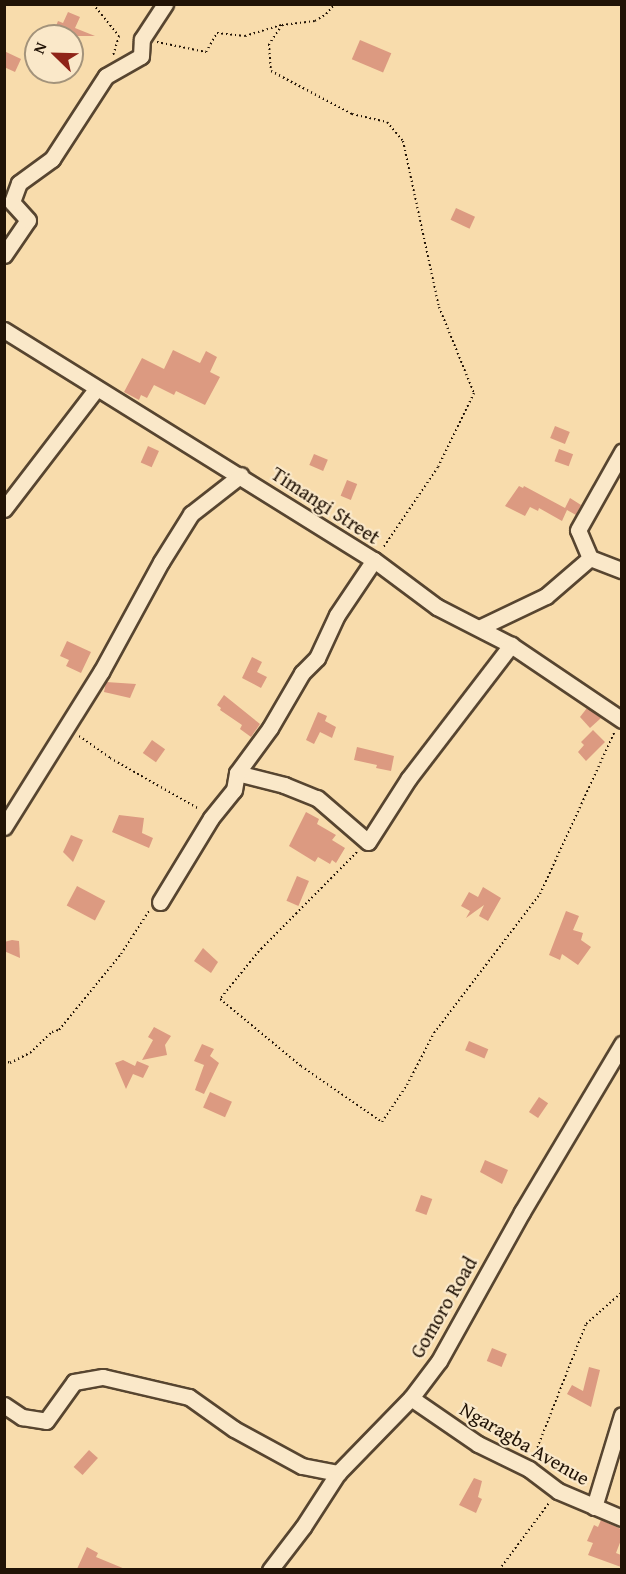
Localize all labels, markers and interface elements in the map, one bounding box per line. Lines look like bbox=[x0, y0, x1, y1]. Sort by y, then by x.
north arrow bbox=[24, 24, 84, 84]
text: N bbox=[26, 38, 52, 57]
street label: Timangi Street bbox=[267, 461, 385, 549]
street label: Gomoro Road bbox=[404, 1252, 482, 1362]
street label: Ngaragba Avenue bbox=[456, 1396, 594, 1490]

